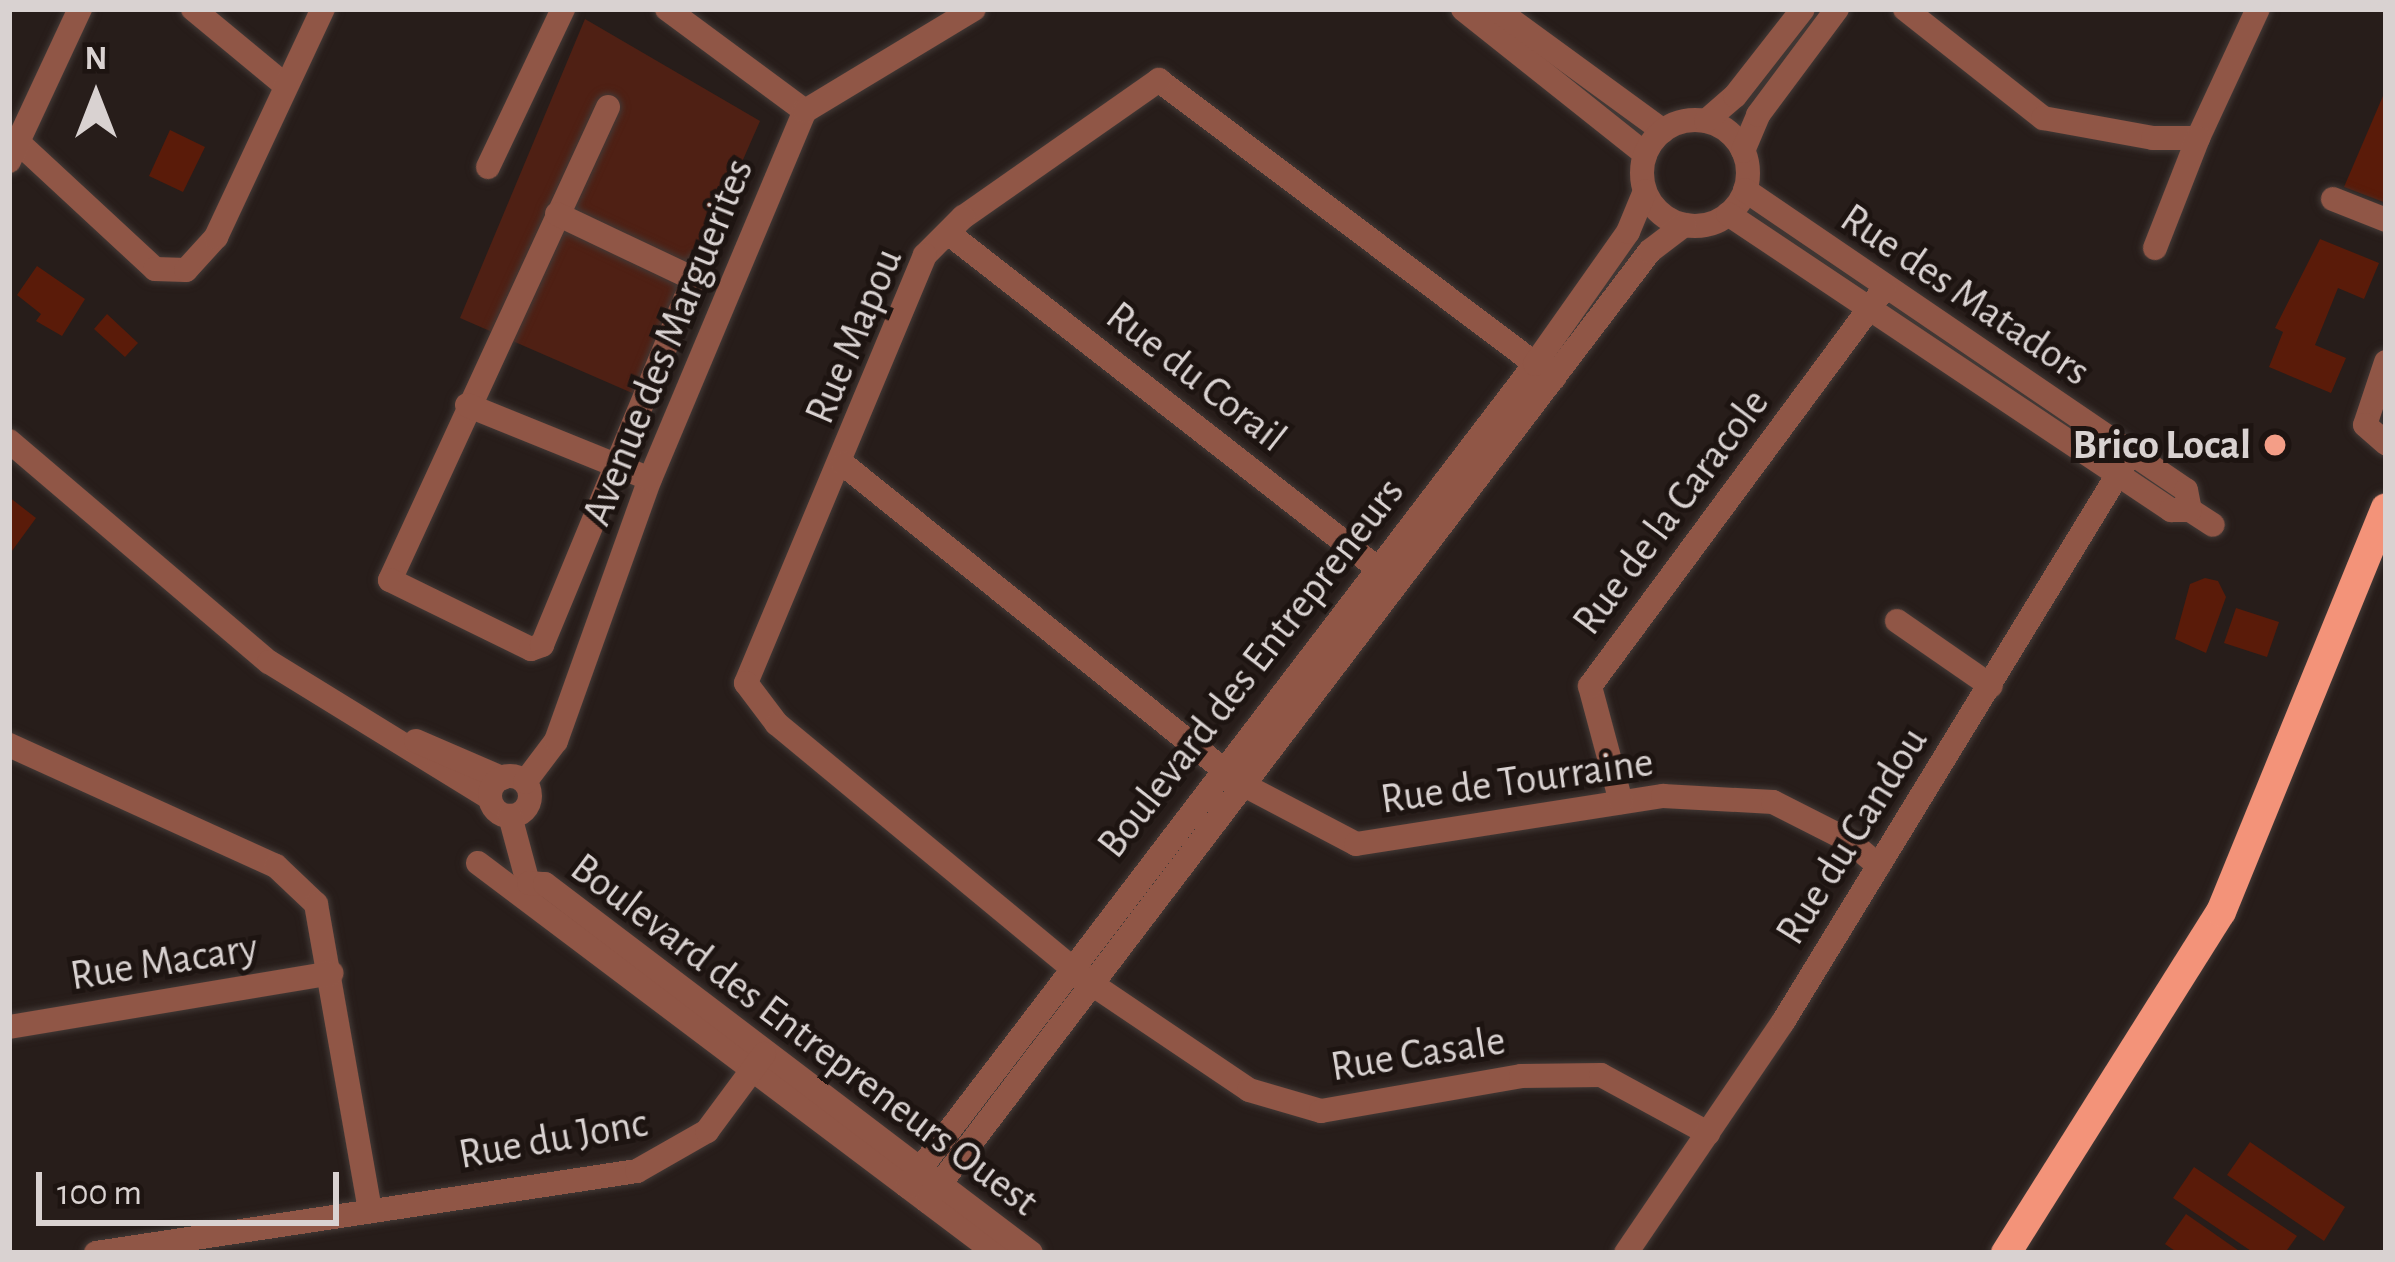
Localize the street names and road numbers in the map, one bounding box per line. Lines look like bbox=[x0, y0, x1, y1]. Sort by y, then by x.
street label: Avenue des Marguerites bbox=[571, 151, 765, 533]
street label: Rue des Matadors bbox=[1831, 193, 2099, 397]
street label: Rue Mapou bbox=[795, 241, 913, 431]
street label: Rue du Corail bbox=[1096, 291, 1296, 463]
street label: Rue de la Caracole bbox=[1562, 379, 1780, 645]
street label: Boulevard des Entrepreneurs bbox=[1087, 468, 1415, 868]
street label: Rue du Candou bbox=[1765, 718, 1939, 954]
street label: Rue de Tourraine bbox=[1377, 737, 1657, 825]
street label: Boulevard des Entrepreneurs Ouest bbox=[560, 843, 1048, 1227]
street label: Rue Macary bbox=[67, 922, 261, 1002]
street label: Rue Casale bbox=[1327, 1015, 1509, 1093]
street label: Rue du Jonc bbox=[455, 1098, 651, 1180]

